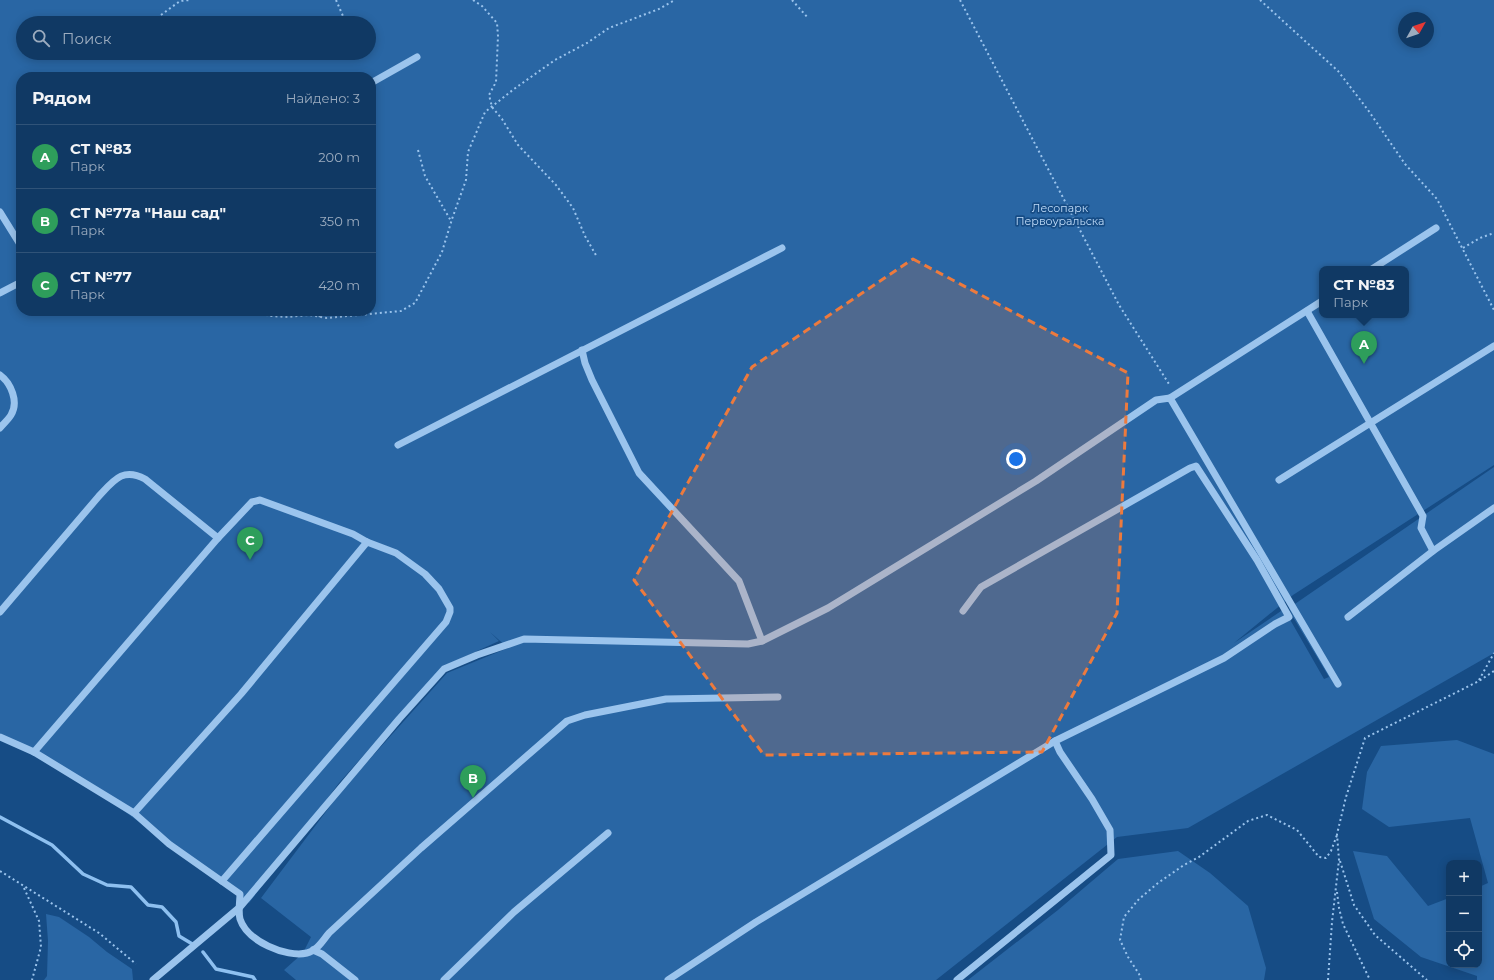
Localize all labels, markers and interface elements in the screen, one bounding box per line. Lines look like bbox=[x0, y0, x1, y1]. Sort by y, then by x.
north arrow bbox=[1398, 12, 1434, 48]
search box bbox=[16, 16, 376, 60]
icon: search bbox=[30, 27, 52, 49]
text: Поиск bbox=[62, 29, 111, 48]
text: Рядом bbox=[32, 88, 91, 108]
text: Найдено: 3 bbox=[286, 90, 360, 106]
text: СТ №83 bbox=[70, 139, 132, 158]
text: A bbox=[40, 149, 50, 165]
text: 200 m bbox=[318, 149, 360, 165]
text: Парк bbox=[70, 158, 105, 174]
park label: Лесопарк Первоуральска bbox=[1015, 201, 1105, 228]
text: СТ №77а "Наш сад" bbox=[70, 203, 226, 222]
text: B bbox=[40, 213, 50, 229]
text: 350 m bbox=[320, 213, 360, 229]
text: Парк bbox=[70, 222, 105, 238]
popup bbox=[1319, 266, 1409, 318]
text: СТ №77 bbox=[70, 267, 132, 286]
text: СТ №83 bbox=[1333, 275, 1395, 294]
text: C bbox=[40, 277, 50, 293]
text: 420 m bbox=[318, 277, 360, 293]
text: Парк bbox=[70, 286, 105, 302]
text: Парк bbox=[1333, 294, 1368, 310]
pin: A bbox=[1351, 331, 1377, 364]
your location bbox=[1006, 449, 1026, 469]
pin: C bbox=[237, 527, 263, 560]
pin: B bbox=[460, 765, 486, 798]
map controls bbox=[1446, 860, 1482, 968]
button: + bbox=[1446, 860, 1482, 896]
button: − bbox=[1446, 896, 1482, 932]
button: locate bbox=[1446, 932, 1482, 968]

